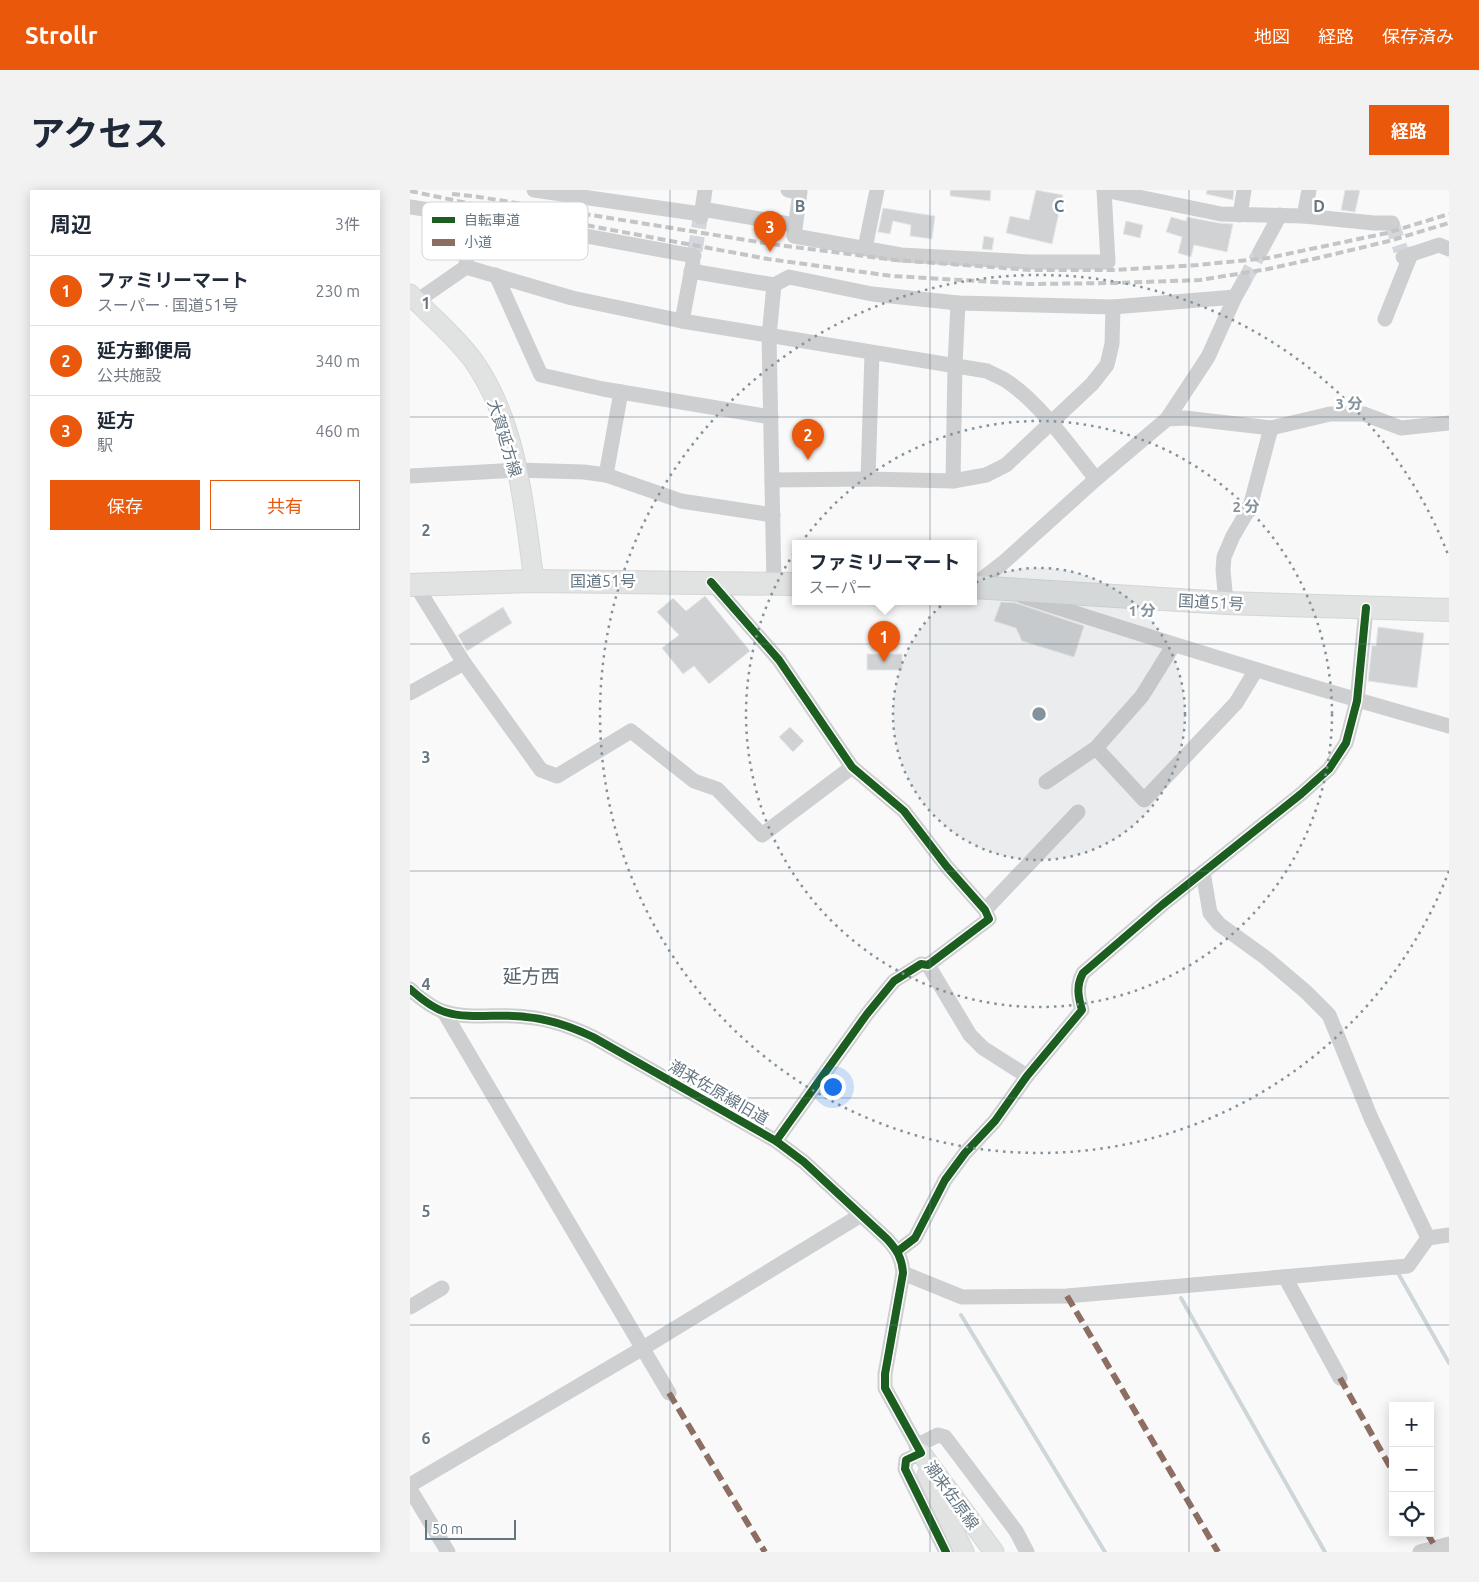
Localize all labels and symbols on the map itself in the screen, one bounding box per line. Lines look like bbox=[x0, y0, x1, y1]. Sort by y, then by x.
text: B bbox=[795, 197, 805, 215]
text: C bbox=[1054, 197, 1064, 215]
text: D bbox=[1313, 197, 1325, 215]
legend bbox=[422, 202, 588, 260]
pin: 3 bbox=[754, 211, 786, 252]
text: 自転車道 bbox=[464, 212, 520, 228]
text: 小道 bbox=[464, 234, 492, 250]
text: 1 bbox=[421, 294, 431, 312]
text: 3 分 bbox=[1335, 395, 1363, 412]
street label: 大賀延方線 bbox=[485, 397, 525, 479]
pin: 2 bbox=[792, 419, 824, 460]
text: 2 分 bbox=[1232, 498, 1260, 515]
text: 2 bbox=[421, 521, 431, 539]
street label: 国道51号 bbox=[570, 572, 636, 590]
street label: 国道51号 bbox=[1178, 591, 1244, 613]
text: 1 分 bbox=[1128, 602, 1156, 619]
pin: 1 bbox=[868, 621, 900, 662]
centre of rings bbox=[1030, 705, 1048, 723]
text: 3 bbox=[421, 748, 431, 766]
district label: 延方西 bbox=[502, 965, 560, 987]
text: 4 bbox=[421, 975, 431, 993]
street label: 潮来佐原線旧道 bbox=[666, 1056, 772, 1128]
your location bbox=[820, 1074, 846, 1100]
text: 5 bbox=[421, 1202, 431, 1220]
text: 6 bbox=[421, 1429, 431, 1447]
street label: 潮来佐原線 bbox=[921, 1457, 983, 1533]
scale bar bbox=[425, 1517, 516, 1540]

